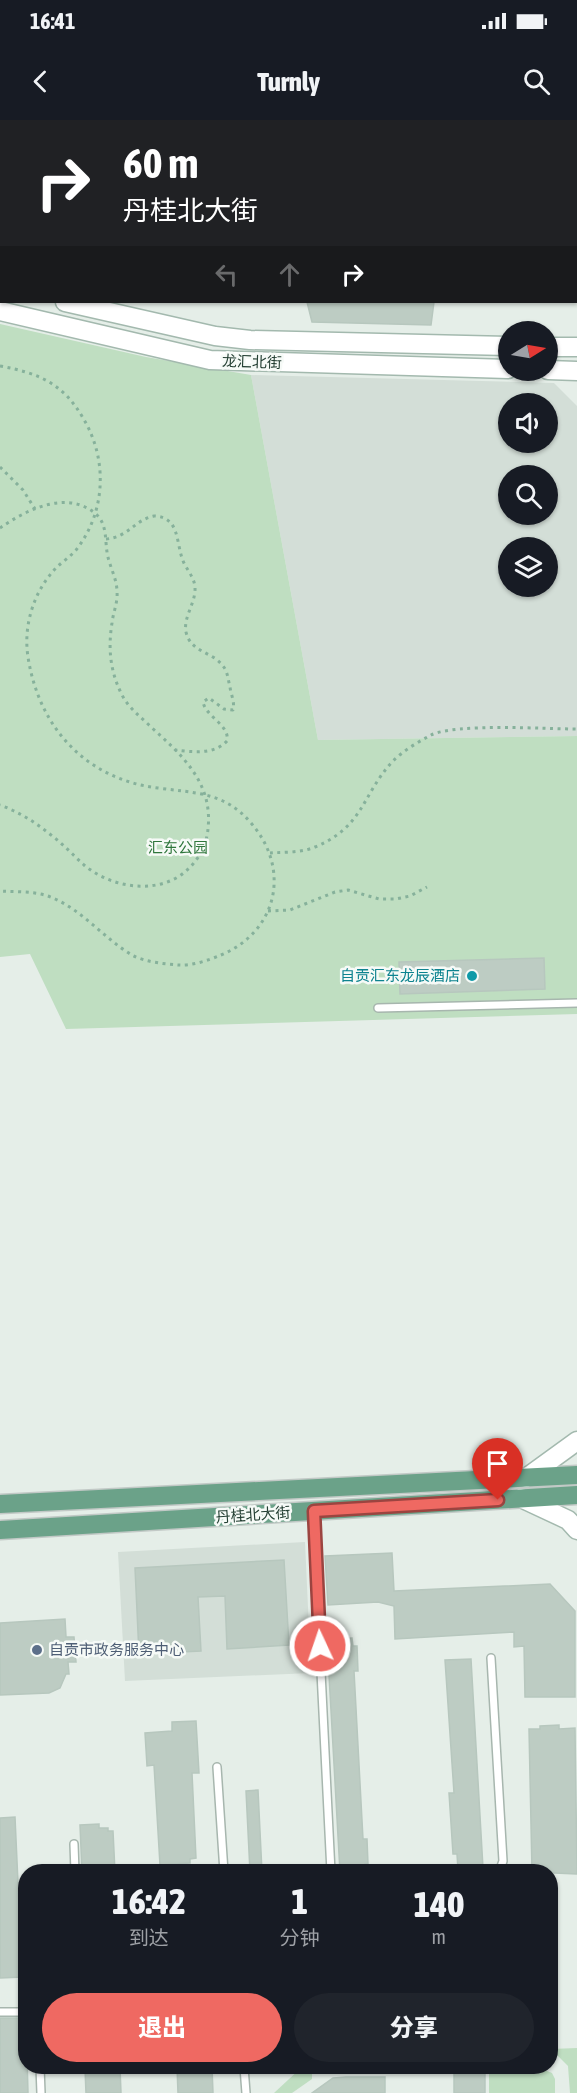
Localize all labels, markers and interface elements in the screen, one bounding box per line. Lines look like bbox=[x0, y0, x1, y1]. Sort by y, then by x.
text: 16:41 bbox=[30, 8, 75, 34]
icon: back bbox=[24, 65, 57, 98]
icon: search bbox=[520, 65, 553, 98]
text: Turnly bbox=[257, 66, 320, 97]
text: 60 m bbox=[123, 139, 198, 187]
icon: right bbox=[24, 144, 102, 222]
text: 丹桂北大街 bbox=[123, 195, 258, 226]
icon: left bbox=[210, 258, 243, 291]
icon: ahead bbox=[273, 258, 306, 291]
icon: right bbox=[336, 258, 369, 291]
north arrow bbox=[498, 321, 558, 381]
map controls bbox=[498, 321, 558, 597]
street label: 龙汇北街 bbox=[222, 352, 282, 371]
button: sound bbox=[498, 393, 558, 453]
button: search bbox=[498, 465, 558, 525]
button: layers bbox=[498, 537, 558, 597]
park label: 汇东公园 bbox=[148, 839, 208, 856]
place label: 自贡汇东龙辰酒店 bbox=[340, 967, 460, 984]
marker: 自贡汇东龙辰酒店 bbox=[465, 969, 479, 983]
pin bbox=[472, 1438, 523, 1500]
icon: arrive bbox=[481, 1447, 514, 1480]
street label: 丹桂北大街 bbox=[215, 1503, 291, 1526]
position arrow bbox=[288, 1614, 352, 1678]
place label: 自贡市政务服务中心 bbox=[49, 1641, 184, 1658]
marker: 自贡市政务服务中心 bbox=[30, 1643, 44, 1657]
text: 16:42 bbox=[112, 1880, 186, 1922]
text: 1 bbox=[291, 1880, 308, 1922]
text: 140 bbox=[413, 1883, 464, 1925]
text: m bbox=[432, 1925, 446, 1948]
text: 到达 bbox=[129, 1926, 169, 1949]
text: 分钟 bbox=[280, 1926, 320, 1949]
button: 退出 bbox=[42, 1993, 282, 2062]
button: 分享 bbox=[294, 1993, 534, 2062]

